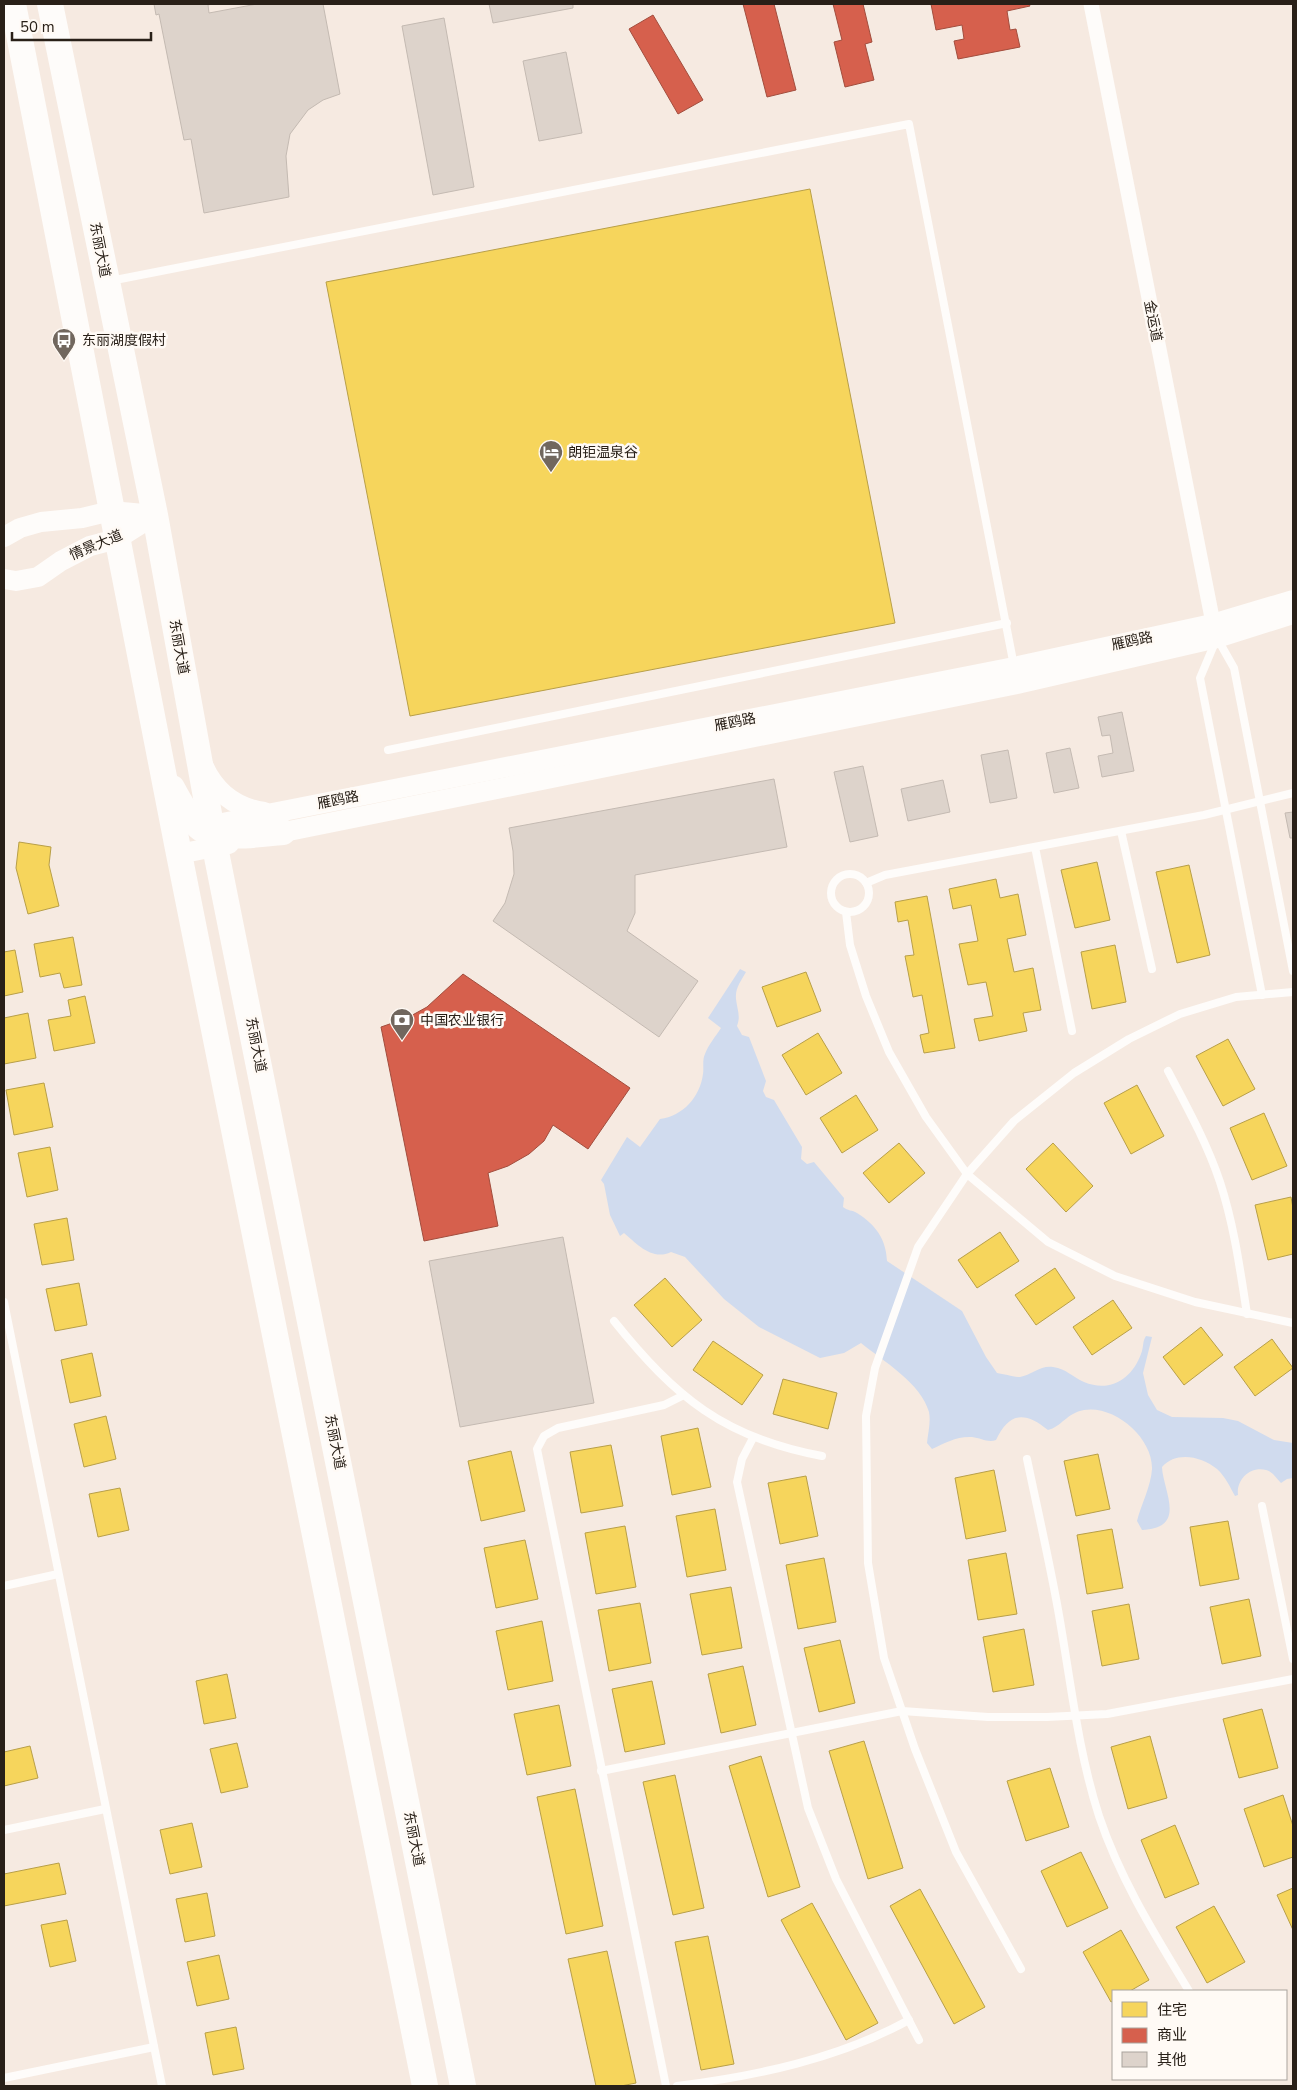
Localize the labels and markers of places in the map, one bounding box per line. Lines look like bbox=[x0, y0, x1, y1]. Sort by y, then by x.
bus stop icon: 东丽湖度假村 bbox=[51, 327, 77, 361]
place label: 东丽湖度假村 bbox=[82, 331, 166, 350]
hotel icon: 朗钜温泉谷 bbox=[538, 439, 564, 473]
place label: 朗钜温泉谷 bbox=[568, 443, 638, 462]
bank icon: 中国农业银行 bbox=[389, 1007, 415, 1041]
place label: 中国农业银行 bbox=[420, 1011, 504, 1030]

